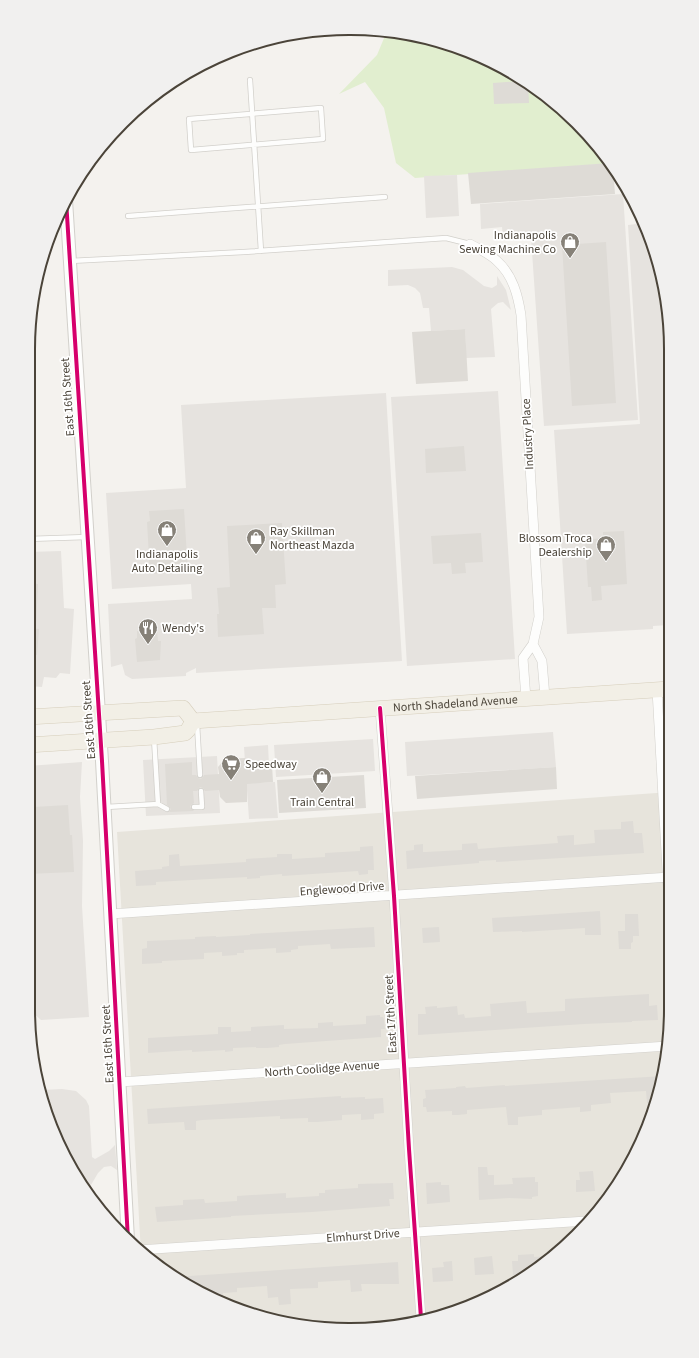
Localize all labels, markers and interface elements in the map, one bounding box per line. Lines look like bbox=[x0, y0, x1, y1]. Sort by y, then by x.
place label: Indianapolis Sewing Machine Co bbox=[459, 227, 556, 258]
shop icon: Indianapolis Sewing Machine Co bbox=[559, 231, 581, 259]
street label: East 16th Street bbox=[57, 357, 79, 437]
street label: Industry Place bbox=[518, 398, 538, 470]
shop icon: Indianapolis Auto Detailing bbox=[156, 519, 178, 547]
place label: Ray Skillman Northeast Mazda bbox=[270, 523, 355, 554]
shop icon: Ray Skillman Northeast Mazda bbox=[245, 527, 267, 555]
place label: Blossom Troca Dealership bbox=[519, 530, 592, 561]
shop icon: Blossom Troca Dealership bbox=[595, 534, 617, 562]
place label: Indianapolis Auto Detailing bbox=[132, 546, 202, 577]
restaurant icon: Wendy's bbox=[137, 617, 159, 645]
place label: Wendy's bbox=[162, 620, 204, 637]
street label: East 16th Street bbox=[78, 680, 100, 760]
street label: North Shadeland Avenue bbox=[393, 691, 518, 716]
supermarket icon: Speedway bbox=[220, 753, 242, 781]
place label: Speedway bbox=[245, 756, 297, 773]
shop icon: Train Central bbox=[311, 766, 333, 794]
place label: Train Central bbox=[290, 794, 354, 811]
street label: Englewood Drive bbox=[299, 878, 385, 900]
street label: East 17th Street bbox=[380, 974, 402, 1054]
street label: East 16th Street bbox=[97, 1004, 119, 1084]
street label: North Coolidge Avenue bbox=[264, 1057, 380, 1081]
street label: Elmhurst Drive bbox=[326, 1225, 400, 1247]

